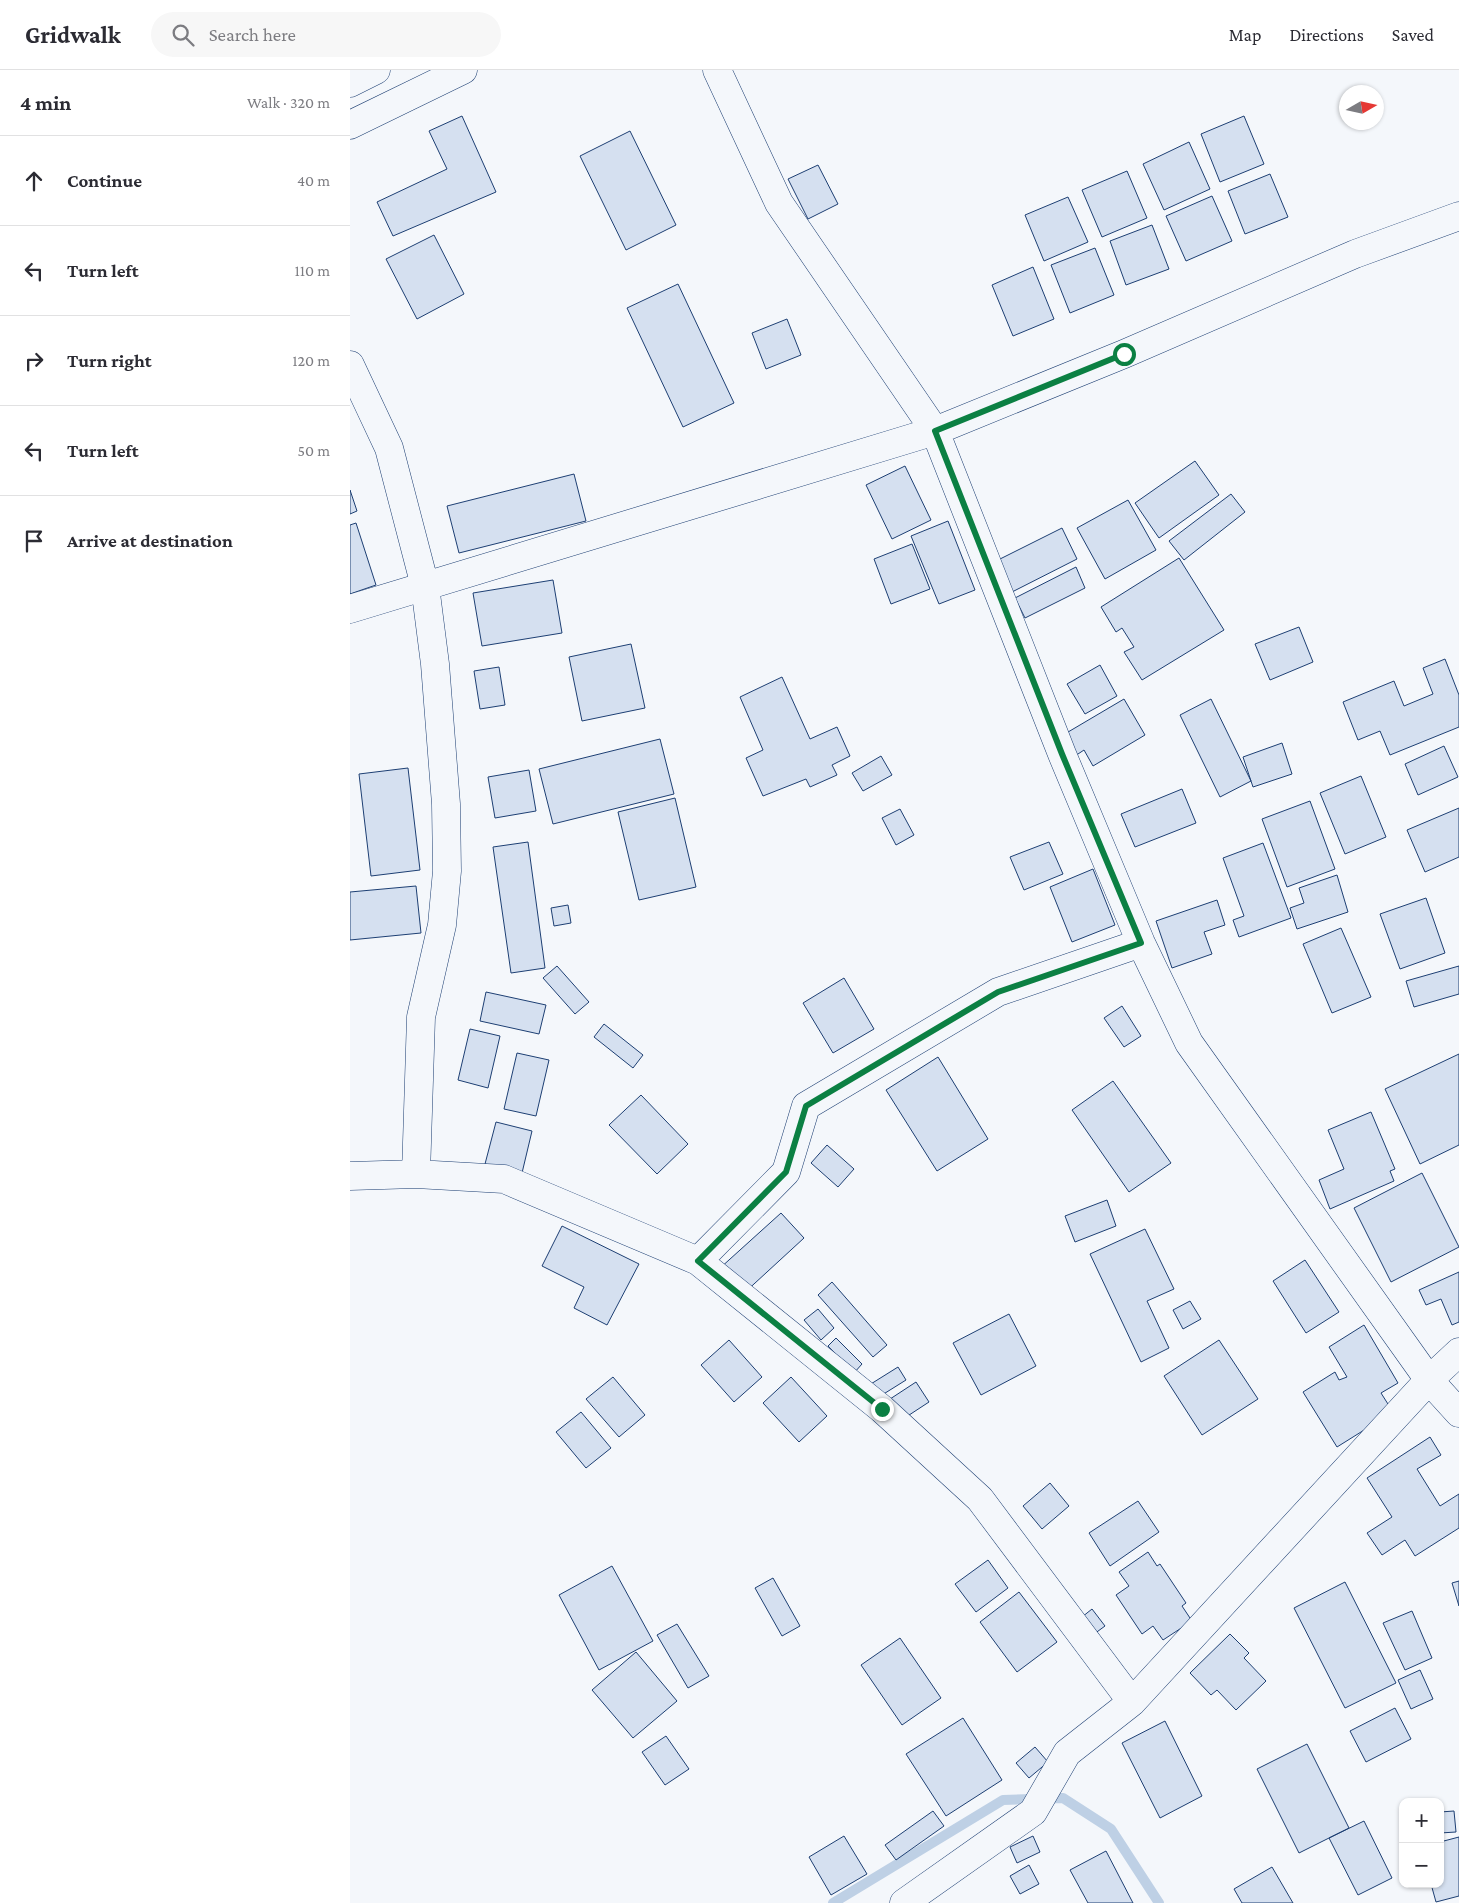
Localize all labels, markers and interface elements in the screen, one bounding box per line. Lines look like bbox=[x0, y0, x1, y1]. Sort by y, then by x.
search box bbox=[151, 12, 501, 57]
text: Gridwalk bbox=[25, 21, 121, 48]
icon: search bbox=[169, 21, 197, 49]
text: Search here bbox=[209, 24, 296, 45]
text: Map bbox=[1229, 25, 1261, 45]
text: Directions bbox=[1289, 25, 1364, 45]
text: Saved bbox=[1392, 25, 1434, 45]
north arrow bbox=[1339, 85, 1384, 130]
text: 4 min bbox=[20, 91, 71, 115]
text: Walk · 320 m bbox=[247, 94, 330, 111]
icon: ahead bbox=[20, 167, 48, 195]
text: Continue bbox=[67, 170, 142, 191]
text: 40 m bbox=[297, 172, 330, 189]
icon: left bbox=[20, 257, 48, 285]
text: Turn left bbox=[67, 260, 139, 281]
text: 110 m bbox=[294, 262, 330, 279]
route start bbox=[1113, 343, 1136, 366]
icon: right bbox=[20, 347, 48, 375]
text: Turn right bbox=[67, 350, 152, 371]
text: 120 m bbox=[292, 352, 330, 369]
icon: left bbox=[20, 437, 48, 465]
text: Turn left bbox=[67, 440, 139, 461]
text: 50 m bbox=[298, 442, 330, 459]
icon: arrive bbox=[20, 527, 48, 555]
text: Arrive at destination bbox=[67, 530, 233, 551]
route end bbox=[871, 1398, 894, 1421]
map controls bbox=[1399, 1798, 1444, 1888]
button: + bbox=[1399, 1798, 1444, 1843]
button: − bbox=[1399, 1843, 1444, 1888]

